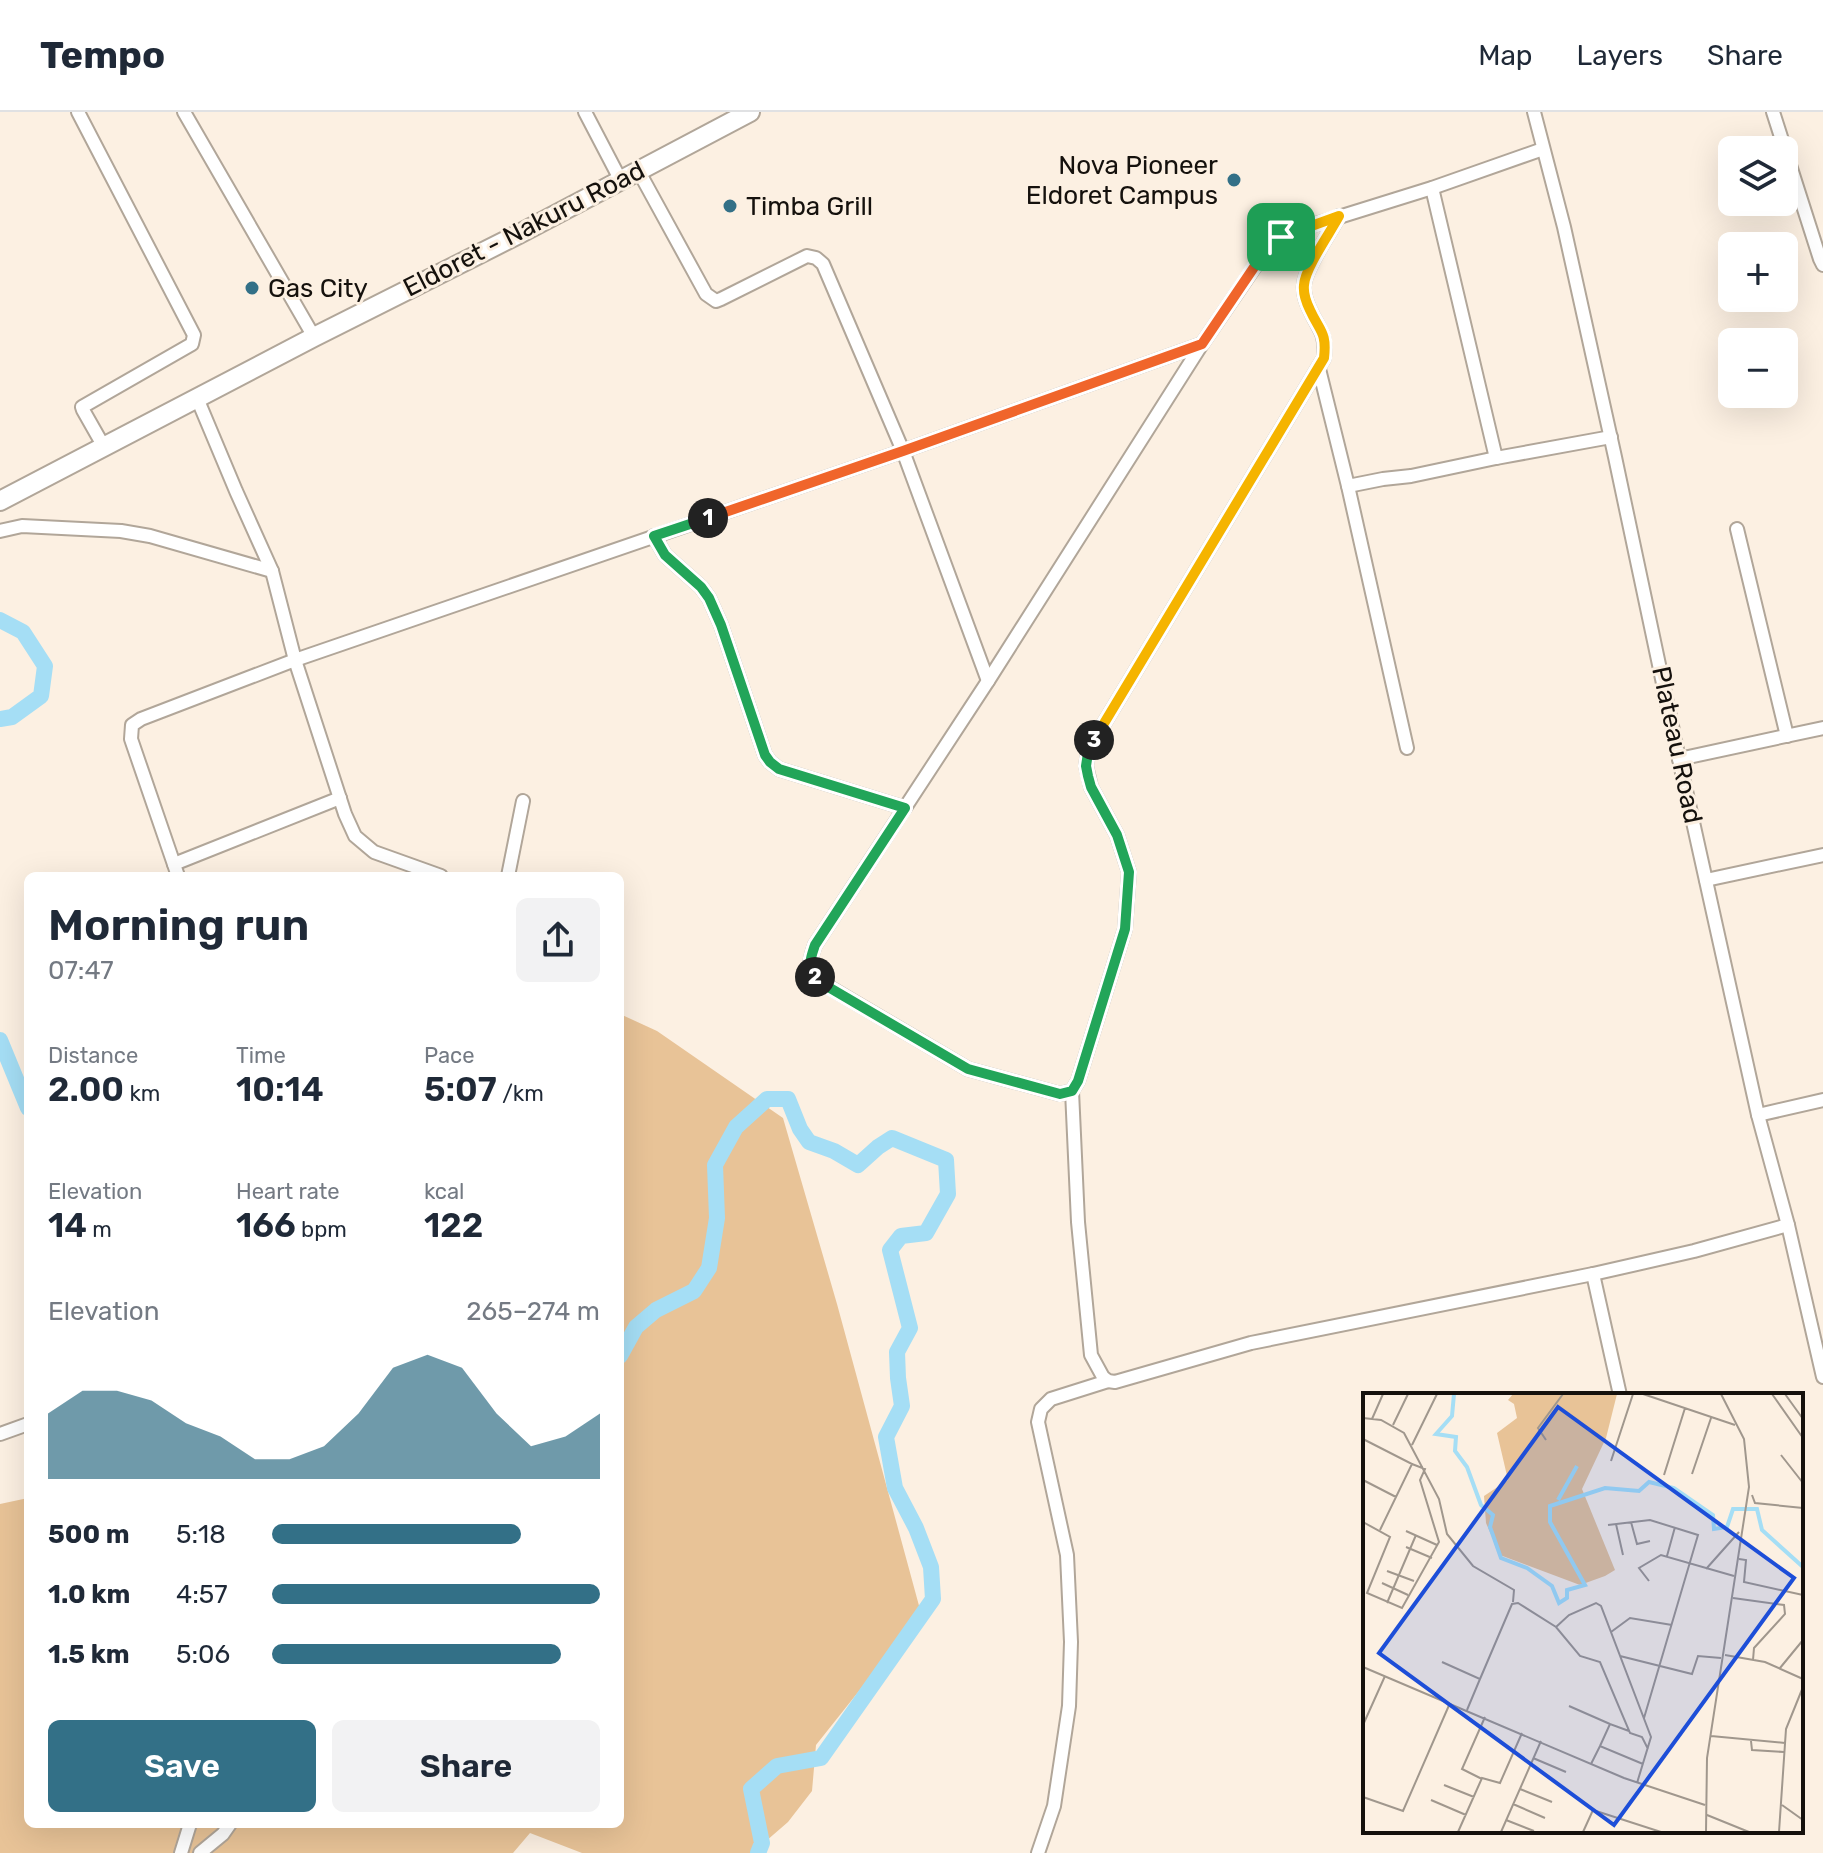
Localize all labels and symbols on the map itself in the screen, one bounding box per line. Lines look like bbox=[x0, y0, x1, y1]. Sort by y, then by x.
place label: Nova Pioneer Eldoret Campus bbox=[1026, 150, 1218, 211]
street label: Eldoret - Nakuru Road bbox=[398, 155, 650, 303]
marker: Nova Pioneer Eldoret Campus bbox=[1225, 171, 1243, 189]
place label: Timba Grill bbox=[746, 191, 873, 222]
marker: Timba Grill bbox=[721, 197, 739, 215]
pin bbox=[1247, 203, 1315, 271]
place label: Gas City bbox=[268, 273, 368, 304]
marker: Gas City bbox=[243, 279, 261, 297]
pin: 1 bbox=[688, 498, 728, 538]
street label: Plateau Road bbox=[1645, 664, 1709, 826]
pin: 3 bbox=[1074, 720, 1114, 760]
pin: 2 bbox=[795, 957, 835, 997]
inset map bbox=[1363, 1393, 1803, 1833]

